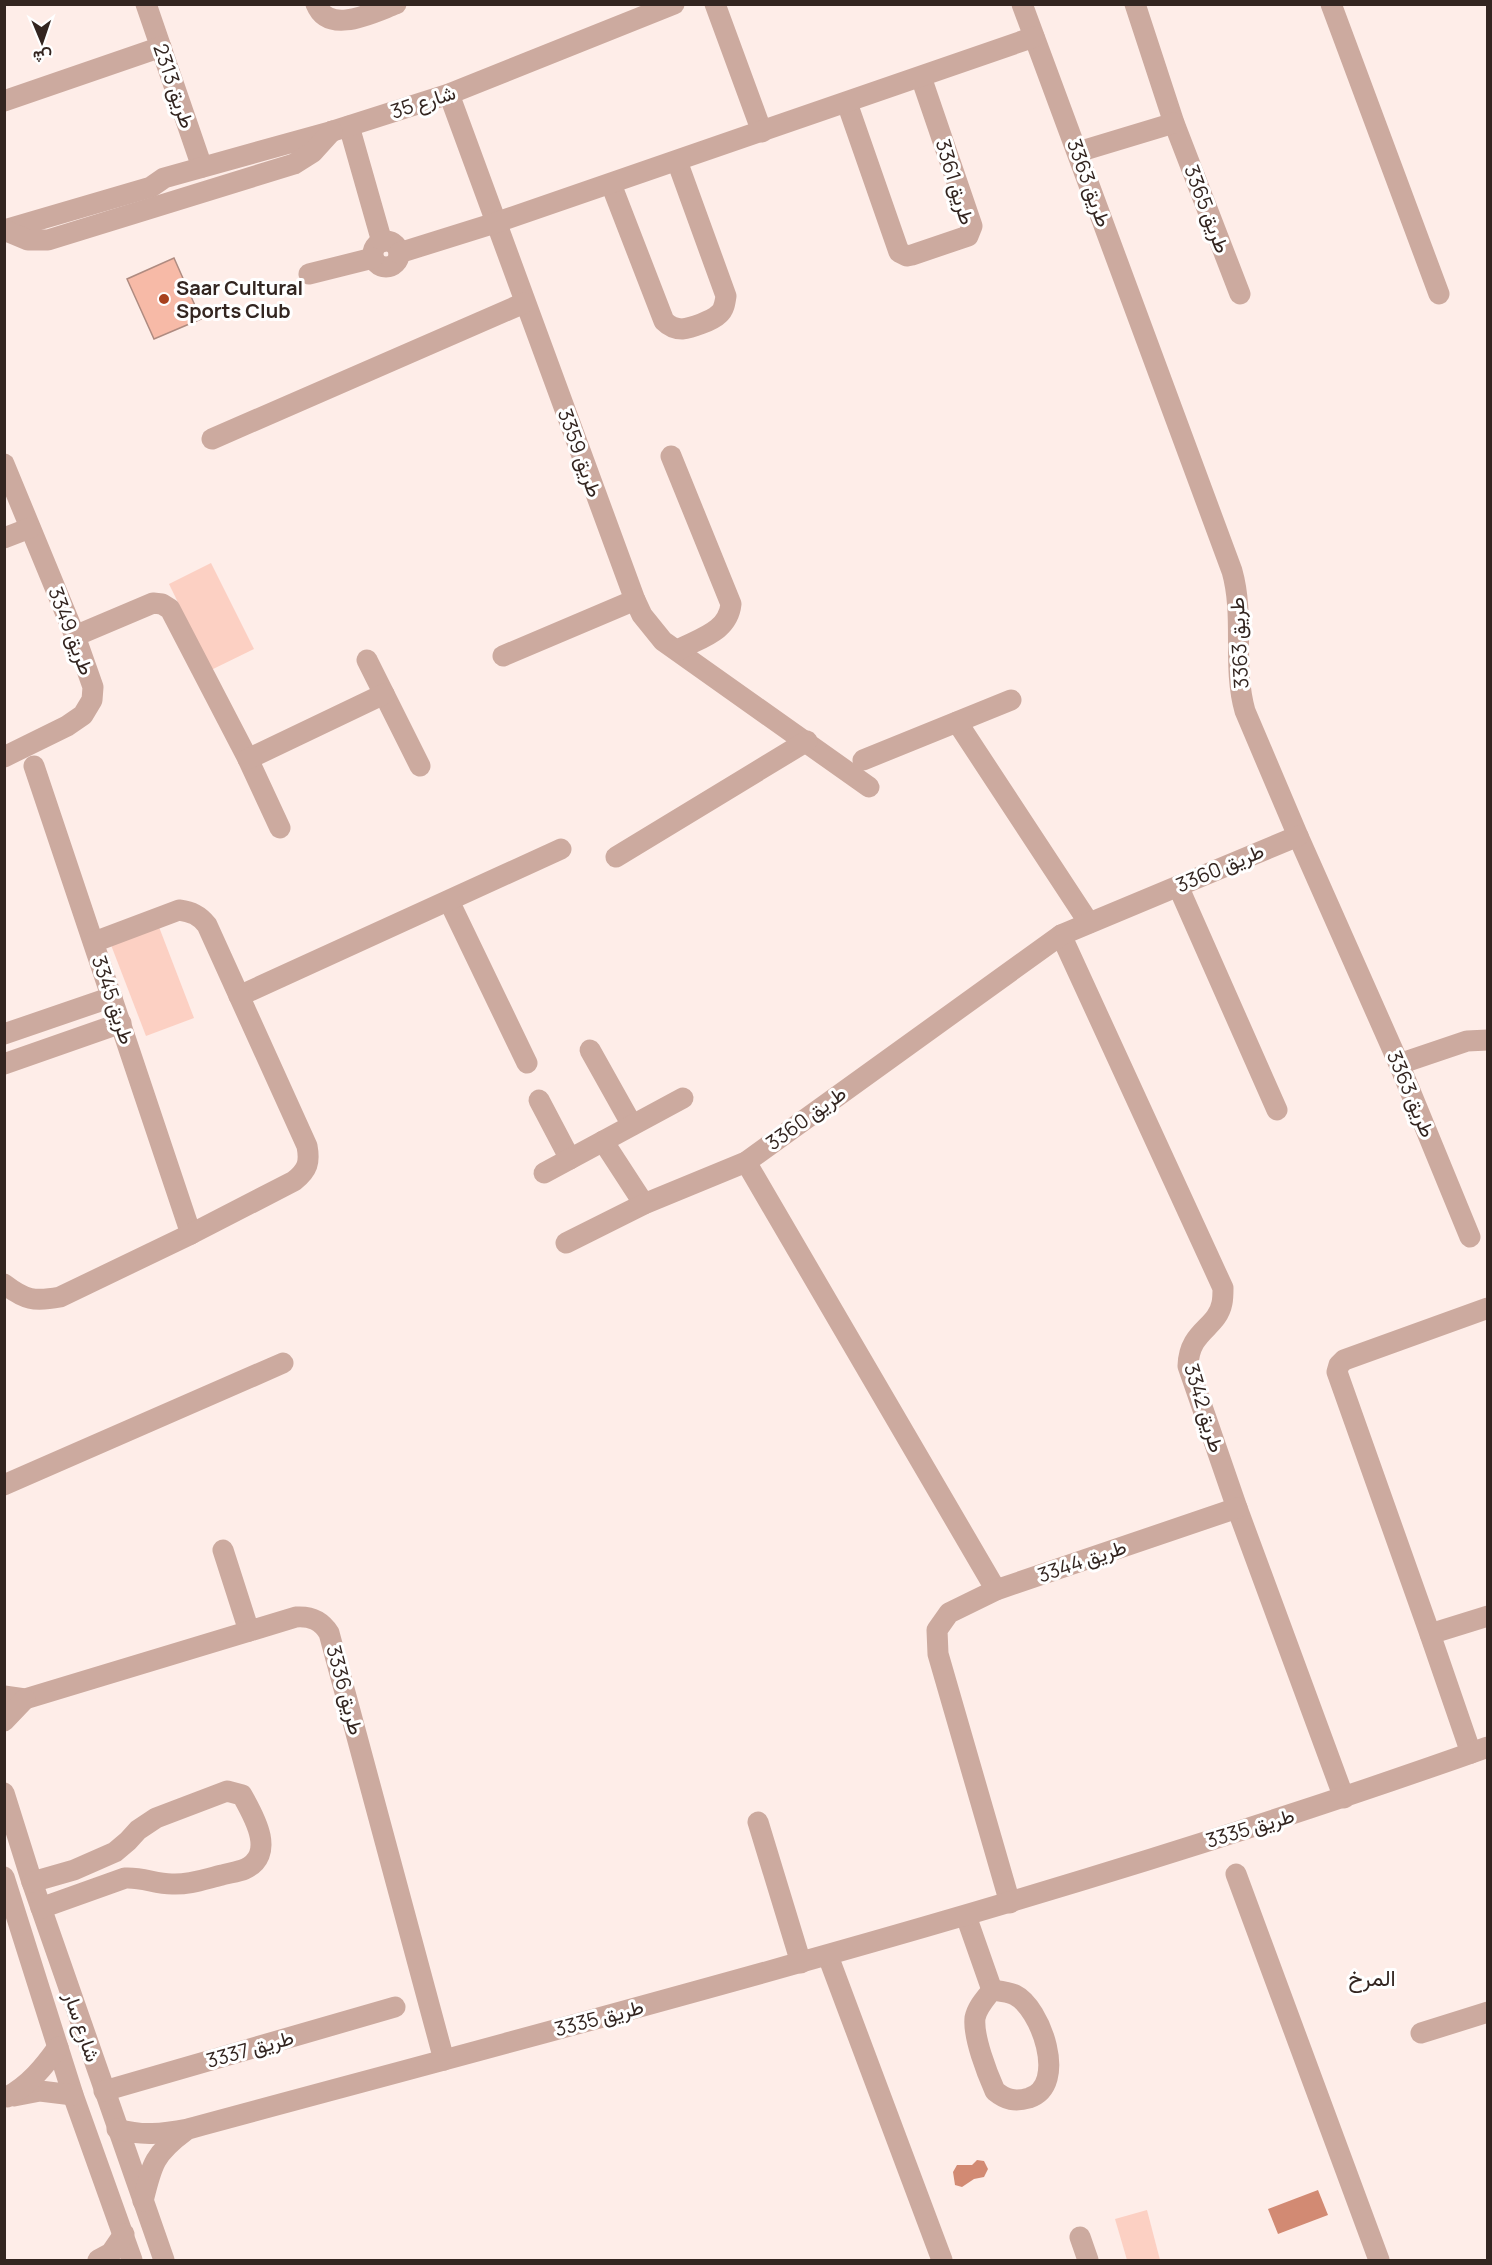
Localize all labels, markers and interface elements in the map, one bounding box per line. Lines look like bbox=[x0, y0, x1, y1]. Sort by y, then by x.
north arrow bbox=[12, 12, 72, 72]
street label: طريق 2313 bbox=[147, 40, 202, 132]
text: ش bbox=[33, 46, 53, 68]
street label: شارع 35 bbox=[387, 78, 459, 126]
street label: طريق 3363 bbox=[1061, 135, 1118, 231]
street label: طريق 3361 bbox=[930, 136, 981, 228]
street label: طريق 3365 bbox=[1178, 161, 1237, 257]
place label: Saar Cultural Sports Club bbox=[176, 274, 303, 324]
marker: Saar Cultural Sports Club bbox=[157, 292, 171, 306]
street label: طريق 3359 bbox=[552, 405, 609, 501]
street label: طريق 3349 bbox=[42, 583, 101, 679]
street label: طريق 3363 bbox=[1223, 596, 1254, 690]
street label: طريق 3360 bbox=[1172, 837, 1268, 898]
street label: طريق 3345 bbox=[86, 952, 141, 1048]
street label: طريق 3363 bbox=[1381, 1046, 1442, 1141]
street label: طريق 3360 bbox=[760, 1079, 851, 1156]
street label: طريق 3342 bbox=[1178, 1360, 1231, 1456]
street label: طريق 3344 bbox=[1034, 1533, 1130, 1588]
street label: طريق 3336 bbox=[321, 1642, 370, 1738]
street label: طريق 3335 bbox=[1202, 1801, 1297, 1854]
district label: المرخ bbox=[1348, 1963, 1396, 1993]
street label: شارع سار bbox=[57, 1987, 107, 2066]
street label: طريق 3335 bbox=[551, 1993, 646, 2042]
street label: طريق 3337 bbox=[203, 2023, 297, 2074]

